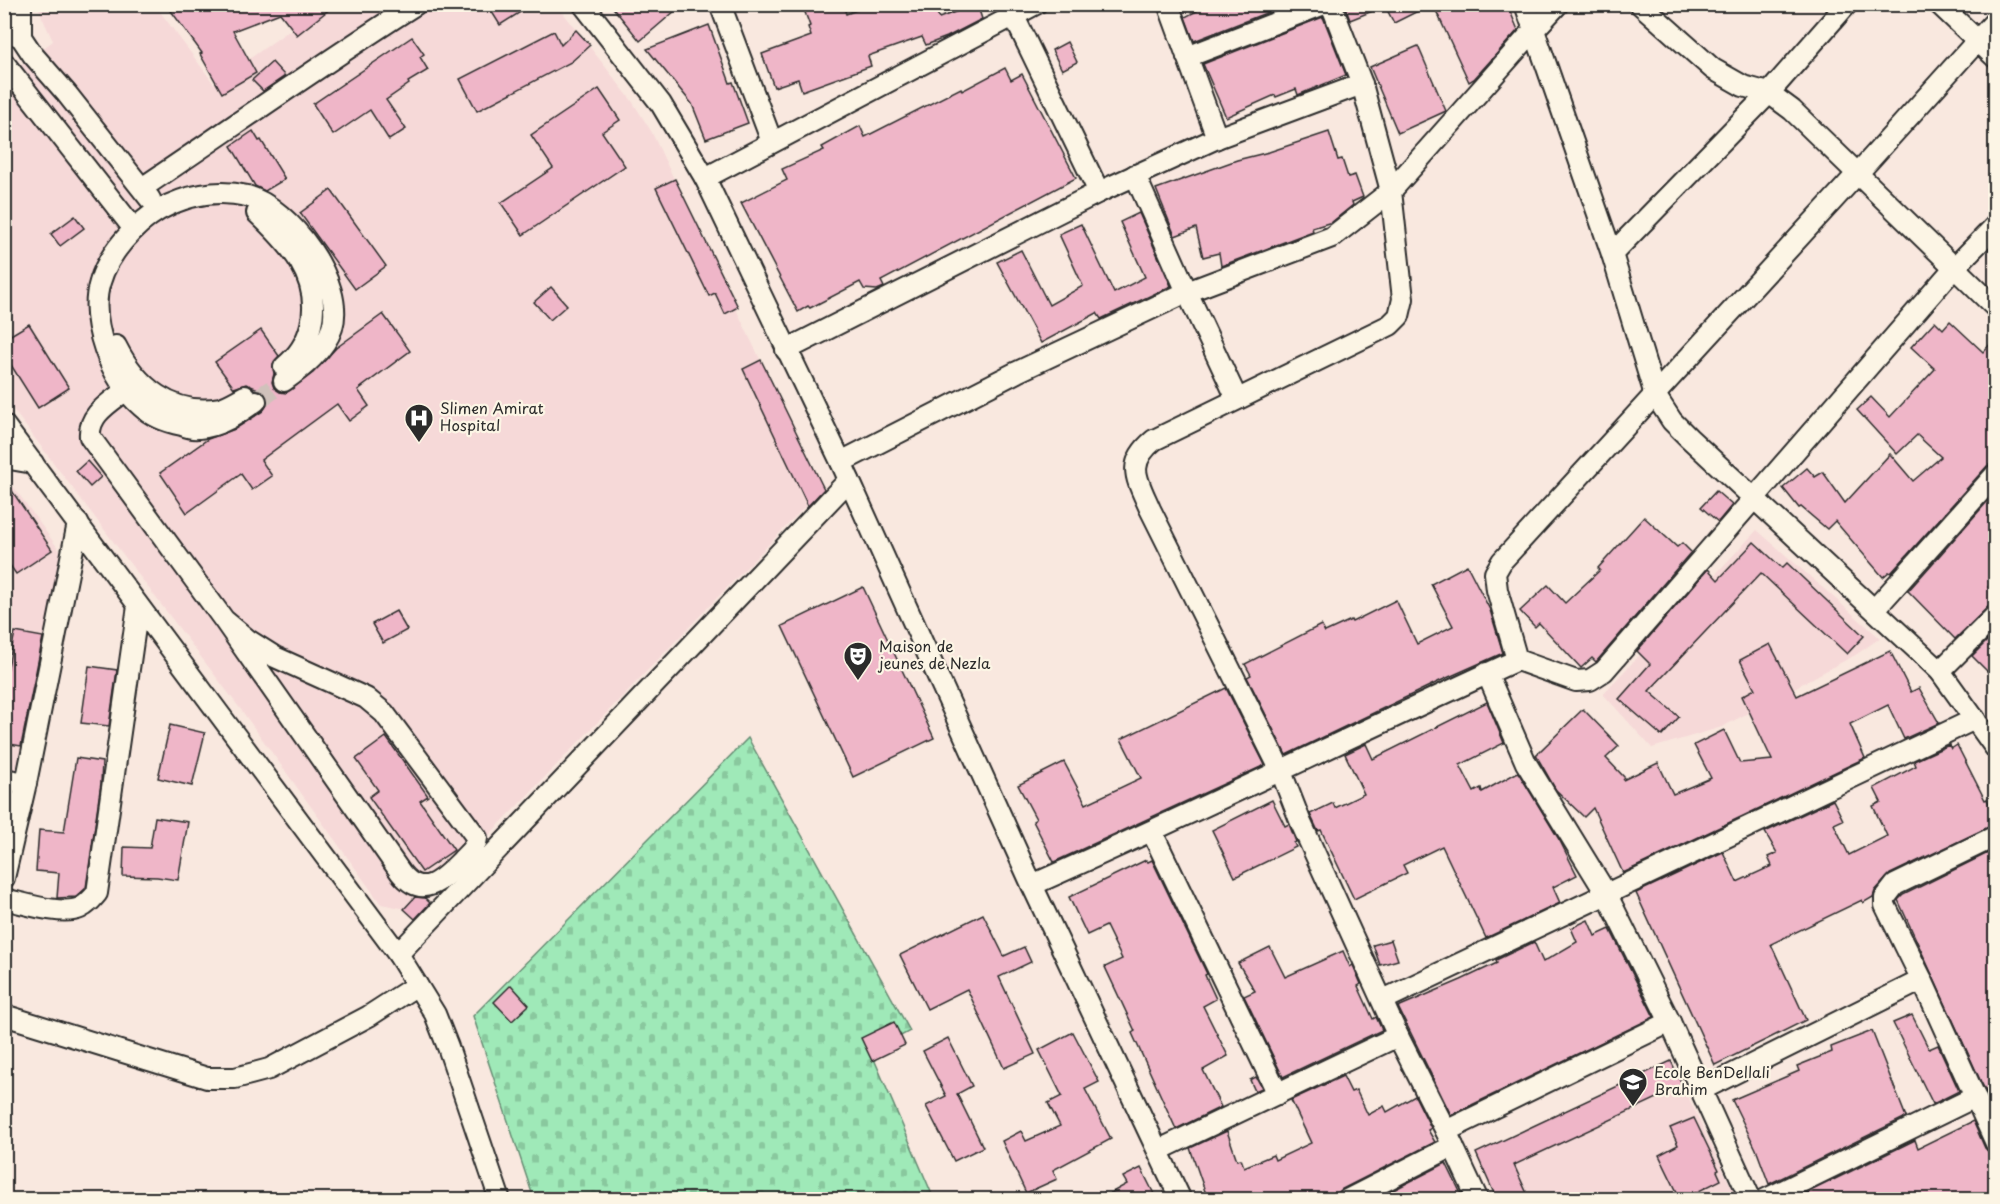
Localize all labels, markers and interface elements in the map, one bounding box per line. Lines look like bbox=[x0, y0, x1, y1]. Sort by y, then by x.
place label: Slimen Amirat Hospital bbox=[440, 396, 544, 436]
hospital icon: Slimen Amirat Hospital bbox=[403, 402, 435, 444]
place label: Maison de jeunes de Nezla bbox=[877, 634, 991, 674]
theatre icon: Maison de jeunes de Nezla bbox=[842, 640, 874, 682]
place label: Ecole BenDellali Brahim bbox=[1654, 1060, 1770, 1100]
school or university icon: Ecole BenDellali Brahim bbox=[1617, 1066, 1649, 1108]

